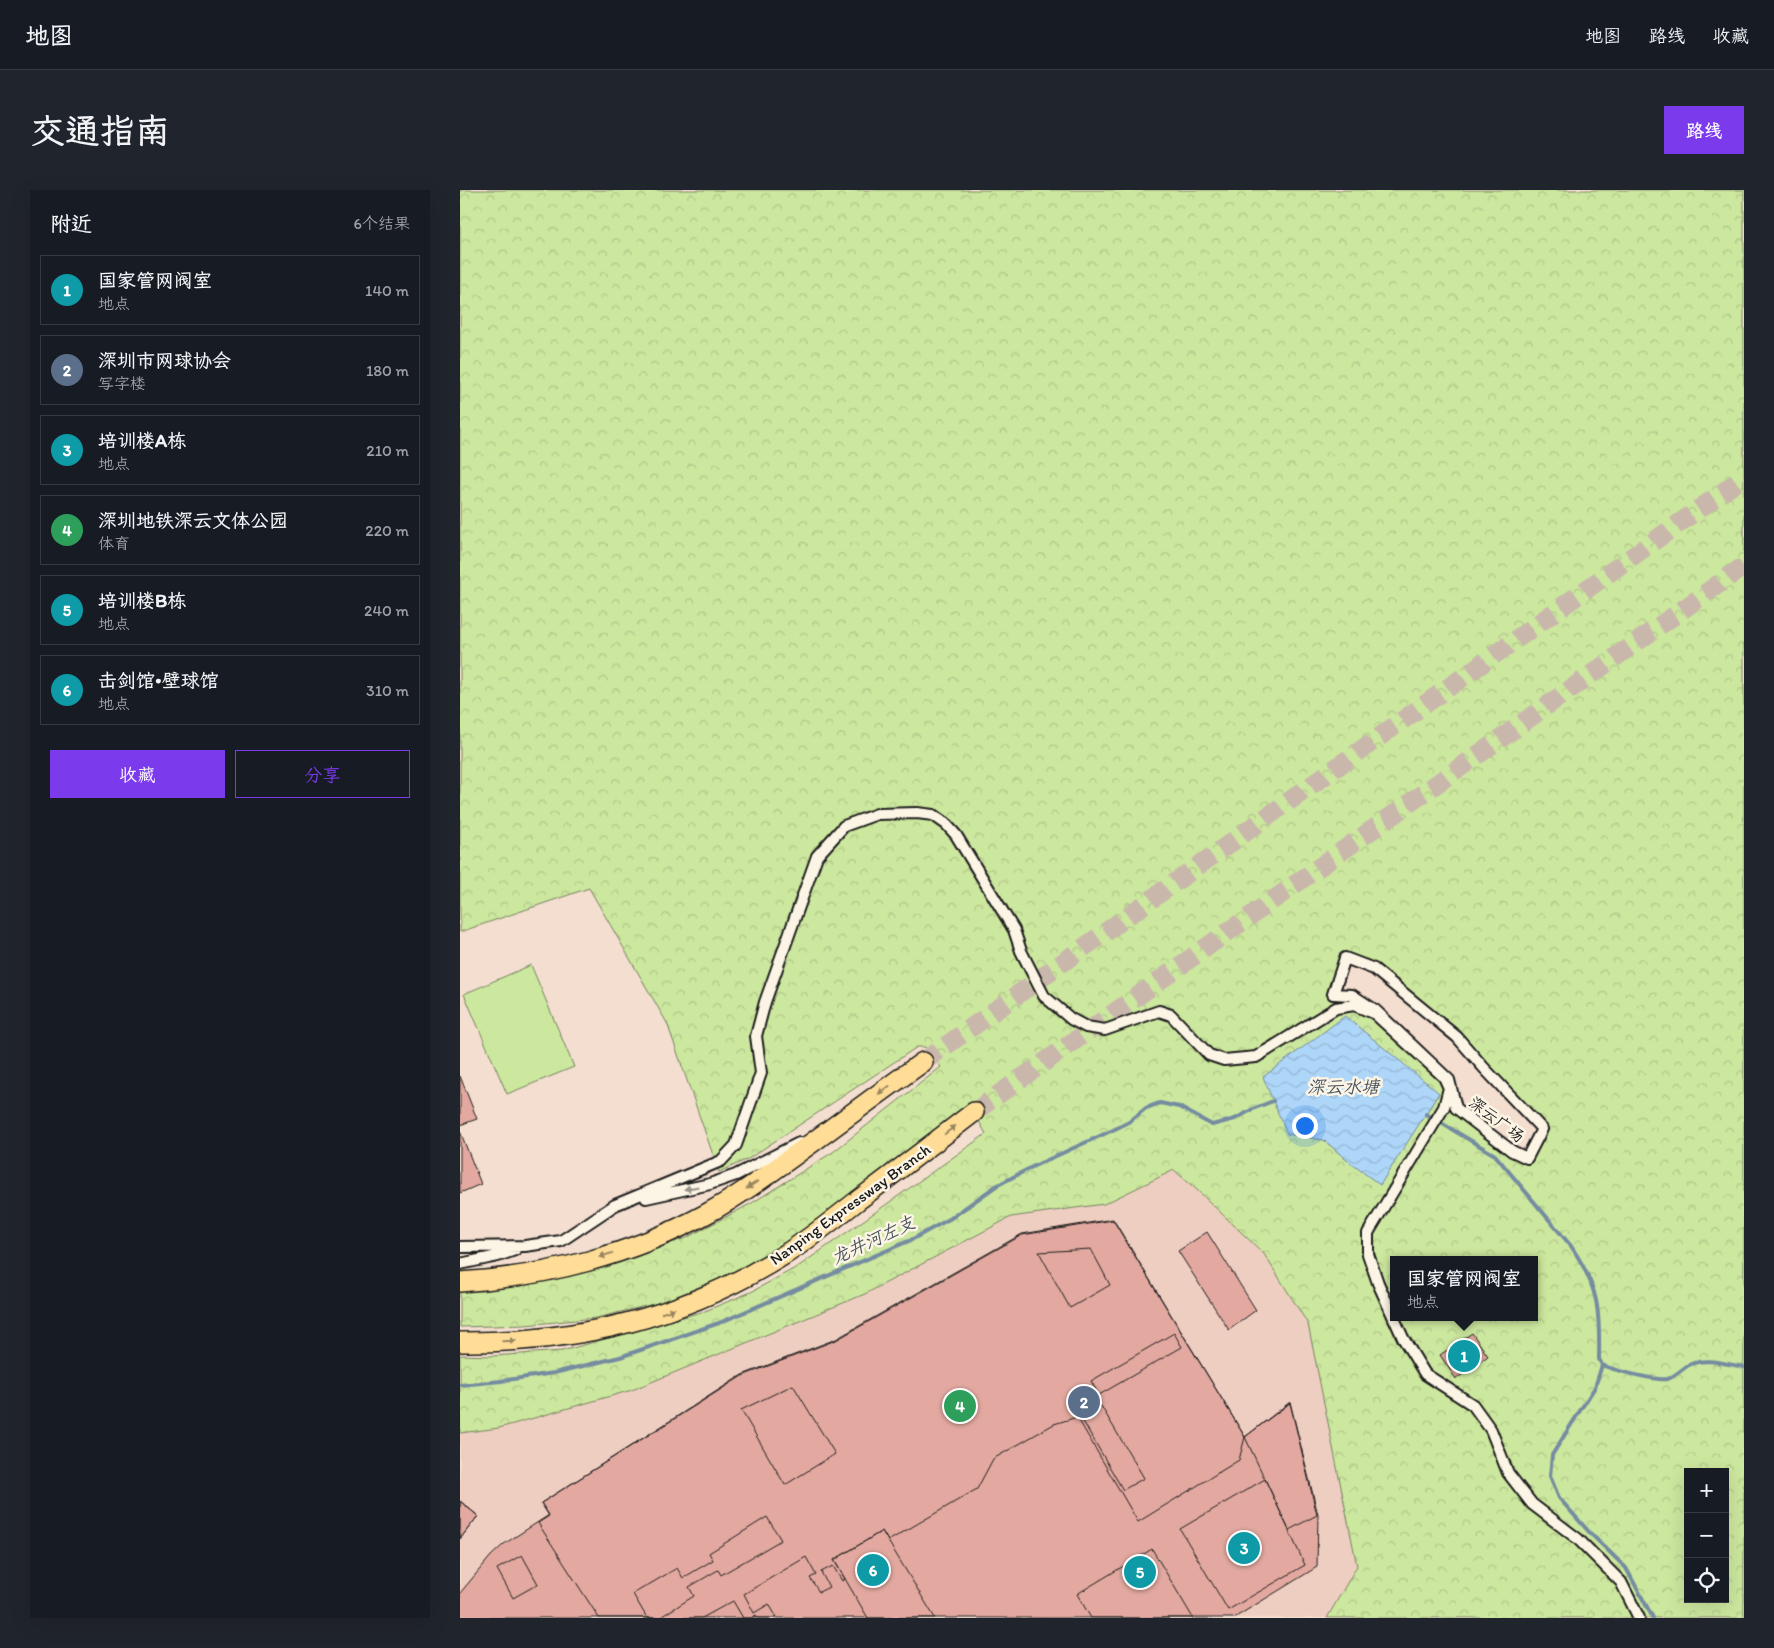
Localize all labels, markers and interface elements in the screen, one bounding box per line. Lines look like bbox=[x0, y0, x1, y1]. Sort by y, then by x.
text: 地图 bbox=[25, 21, 73, 50]
text: 地图 bbox=[1585, 25, 1621, 47]
text: 路线 bbox=[1649, 25, 1685, 47]
text: 收藏 bbox=[1713, 25, 1749, 47]
button: 路线 bbox=[1664, 106, 1744, 154]
text: 交通指南 bbox=[30, 110, 170, 152]
text: 附近 bbox=[50, 211, 92, 236]
text: 6个结果 bbox=[354, 214, 410, 233]
text: 国家管网阀室 bbox=[98, 269, 212, 292]
text: 1 bbox=[63, 281, 71, 300]
text: 140 m bbox=[365, 281, 409, 300]
text: 地点 bbox=[98, 294, 130, 313]
text: 深圳市网球协会 bbox=[98, 349, 231, 372]
text: 2 bbox=[63, 361, 71, 380]
text: 180 m bbox=[366, 361, 409, 380]
text: 写字楼 bbox=[98, 374, 146, 393]
text: 培训楼A栋 bbox=[98, 429, 186, 452]
text: 3 bbox=[63, 441, 71, 460]
text: 210 m bbox=[366, 441, 409, 460]
text: 地点 bbox=[98, 454, 130, 473]
text: 深圳地铁深云文体公园 bbox=[98, 509, 288, 532]
text: 4 bbox=[62, 521, 72, 540]
text: 220 m bbox=[365, 521, 409, 540]
text: 体育 bbox=[98, 534, 130, 553]
text: 培训楼B栋 bbox=[98, 589, 186, 612]
text: 5 bbox=[63, 601, 71, 620]
text: 240 m bbox=[364, 601, 409, 620]
text: 地点 bbox=[98, 614, 130, 633]
text: 击剑馆•壁球馆 bbox=[98, 669, 219, 692]
text: 6 bbox=[63, 681, 71, 700]
text: 310 m bbox=[366, 681, 409, 700]
text: 地点 bbox=[98, 694, 130, 713]
button: 收藏 bbox=[50, 750, 225, 798]
button: 分享 bbox=[235, 750, 410, 798]
water label: 深云水塘 bbox=[1307, 1076, 1381, 1098]
one-way arrow bbox=[877, 1085, 891, 1095]
street label: 深云广场 bbox=[1465, 1093, 1528, 1146]
your location bbox=[1292, 1113, 1318, 1139]
one-way arrow bbox=[943, 1125, 957, 1135]
street label: Nanping Expressway Branch bbox=[766, 1139, 935, 1269]
one-way arrow bbox=[745, 1181, 759, 1190]
one-way arrow bbox=[683, 1184, 698, 1192]
water label: 龙井河左支 bbox=[828, 1211, 918, 1269]
one-way arrow bbox=[598, 1252, 613, 1260]
popup bbox=[1390, 1256, 1538, 1321]
text: 国家管网阀室 bbox=[1407, 1267, 1521, 1290]
text: 地点 bbox=[1407, 1292, 1439, 1311]
one-way arrow bbox=[660, 1307, 675, 1314]
one-way arrow bbox=[501, 1337, 517, 1345]
pin: 1 bbox=[1448, 1337, 1480, 1375]
pin: 2 bbox=[1068, 1383, 1100, 1421]
pin: 4 bbox=[944, 1387, 976, 1425]
map controls bbox=[1684, 1468, 1729, 1603]
button: + bbox=[1684, 1468, 1729, 1513]
button: − bbox=[1684, 1513, 1729, 1558]
pin: 3 bbox=[1228, 1529, 1260, 1567]
pin: 6 bbox=[857, 1551, 889, 1589]
pin: 5 bbox=[1124, 1553, 1156, 1591]
button: locate bbox=[1684, 1558, 1729, 1603]

